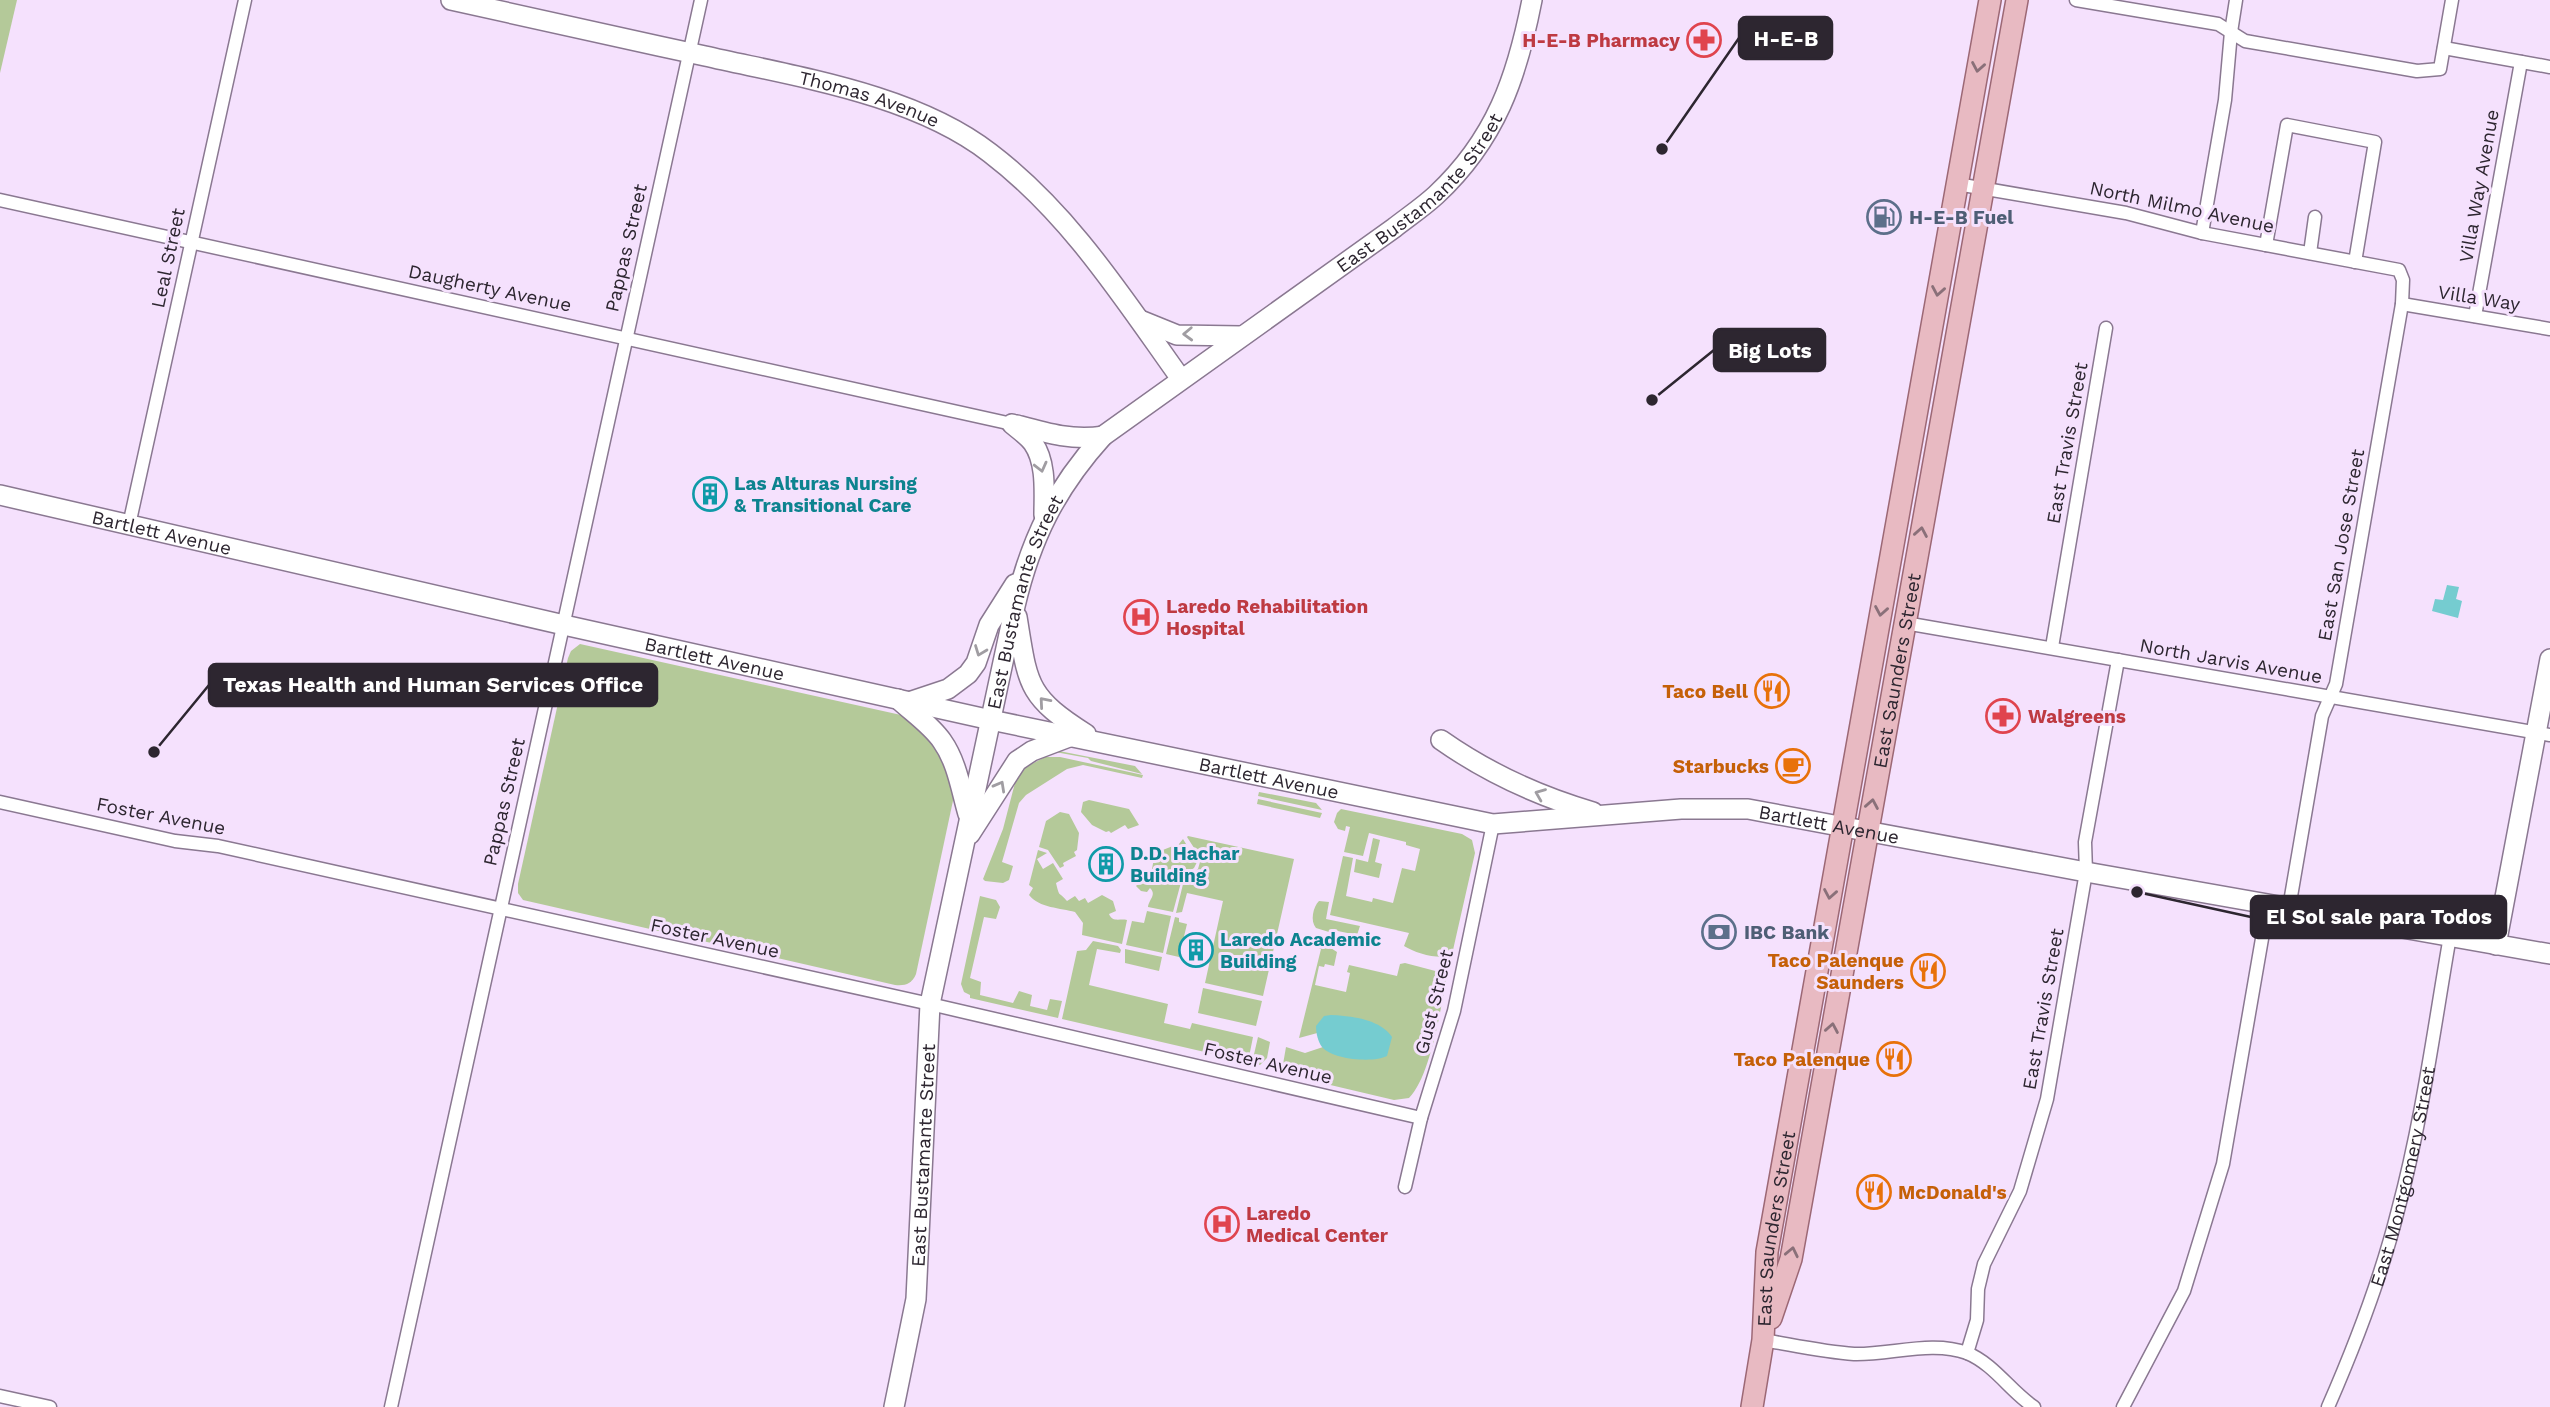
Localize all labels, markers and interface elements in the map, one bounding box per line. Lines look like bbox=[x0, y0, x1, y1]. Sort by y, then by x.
callout: H-E-B bbox=[1739, 17, 1832, 59]
pharmacy icon: H-E-B Pharmacy bbox=[1685, 21, 1723, 59]
text: H-E-B bbox=[1754, 26, 1818, 51]
place label: H-E-B Pharmacy bbox=[1522, 29, 1680, 52]
one-way arrow bbox=[1971, 61, 1986, 73]
street label: Thomas Avenue bbox=[797, 65, 943, 132]
street label: Villa Way Avenue bbox=[2454, 108, 2504, 264]
street label: East Bustamante Street bbox=[1331, 109, 1507, 277]
street label: North Milmo Avenue bbox=[2088, 176, 2276, 238]
street label: Pappas Street bbox=[600, 182, 652, 314]
fuel station icon: H-E-B Fuel bbox=[1865, 198, 1903, 236]
street label: Leal Street bbox=[146, 206, 190, 310]
place label: H-E-B Fuel bbox=[1909, 206, 2014, 229]
street label: Daugherty Avenue bbox=[406, 259, 574, 317]
street label: Villa Way bbox=[2436, 280, 2522, 316]
one-way arrow bbox=[1931, 285, 1946, 297]
one-way arrow bbox=[1182, 327, 1193, 342]
callout: Big Lots bbox=[1714, 329, 1825, 371]
text: Big Lots bbox=[1728, 338, 1812, 363]
street label: East Travis Street bbox=[2041, 360, 2093, 526]
street label: East San Jose Street bbox=[2313, 447, 2369, 643]
one-way arrow bbox=[1033, 461, 1047, 473]
place label: Las Alturas Nursing & Transitional Care bbox=[734, 472, 917, 517]
building icon: Las Alturas Nursing & Transitional Care bbox=[691, 475, 729, 513]
street label: East Bustamante Street bbox=[982, 491, 1068, 711]
street label: Bartlett Avenue bbox=[90, 505, 234, 560]
one-way arrow bbox=[1913, 526, 1928, 538]
street label: East Saunders Street bbox=[1868, 571, 1925, 770]
place label: Laredo Rehabilitation Hospital bbox=[1166, 595, 1368, 640]
hospital icon: Laredo Rehabilitation Hospital bbox=[1122, 598, 1160, 636]
one-way arrow bbox=[1874, 606, 1889, 617]
street label: Bartlett Avenue bbox=[642, 632, 787, 685]
street label: North Jarvis Avenue bbox=[2138, 634, 2324, 688]
one-way arrow bbox=[975, 644, 989, 656]
callout: Texas Health and Human Services Office bbox=[209, 664, 657, 706]
text: Texas Health and Human Services Office bbox=[223, 672, 643, 697]
restaurant icon: Taco Bell bbox=[1753, 672, 1791, 710]
place label: Taco Bell bbox=[1662, 680, 1749, 703]
pharmacy icon: Walgreens bbox=[1984, 697, 2022, 735]
one-way arrow bbox=[1040, 698, 1052, 711]
place label: Walgreens bbox=[2028, 705, 2126, 728]
street label: Pappas Street bbox=[478, 736, 530, 868]
cafe icon: Starbucks bbox=[1774, 747, 1812, 785]
street label: Bartlett Avenue bbox=[1197, 752, 1341, 803]
place label: Starbucks bbox=[1673, 755, 1769, 778]
one-way arrow bbox=[992, 781, 1005, 793]
one-way arrow bbox=[1534, 788, 1547, 802]
street label: Foster Avenue bbox=[94, 792, 228, 840]
one-way arrow bbox=[1864, 798, 1879, 810]
street label: Bartlett Avenue bbox=[1757, 800, 1901, 848]
place label: D.D. Hachar Building bbox=[1130, 842, 1240, 887]
building icon: D.D. Hachar Building bbox=[1087, 845, 1125, 883]
one-way arrow bbox=[1823, 888, 1838, 900]
callout: El Sol sale para Todos bbox=[2251, 896, 2506, 938]
text: El Sol sale para Todos bbox=[2266, 904, 2492, 929]
street label: Foster Avenue bbox=[648, 913, 782, 963]
bank icon: IBC Bank bbox=[1700, 913, 1738, 951]
place label: IBC Bank bbox=[1744, 921, 1829, 944]
street label: East Travis Street bbox=[2017, 926, 2069, 1092]
place label: Laredo Academic Building bbox=[1220, 928, 1381, 973]
building icon: Laredo Academic Building bbox=[1177, 931, 1215, 969]
street label: Gust Street bbox=[1410, 947, 1458, 1057]
place label: Taco Palenque Saunders bbox=[1767, 949, 1904, 994]
restaurant icon: Taco Palenque Saunders bbox=[1909, 952, 1947, 990]
one-way arrow bbox=[1824, 1022, 1839, 1034]
street label: Foster Avenue bbox=[1202, 1037, 1334, 1089]
restaurant icon: Taco Palenque bbox=[1875, 1040, 1913, 1078]
street label: East Bustamante Street bbox=[906, 1043, 940, 1268]
place label: Taco Palenque bbox=[1733, 1048, 1870, 1071]
street label: East Montgomery Street bbox=[2365, 1065, 2440, 1290]
street label: East Saunders Street bbox=[1752, 1129, 1800, 1327]
restaurant icon: McDonald's bbox=[1855, 1173, 1893, 1211]
place label: McDonald's bbox=[1898, 1181, 2007, 1204]
place label: Laredo Medical Center bbox=[1246, 1202, 1389, 1247]
hospital icon: Laredo Medical Center bbox=[1203, 1205, 1241, 1243]
one-way arrow bbox=[1783, 1246, 1798, 1258]

